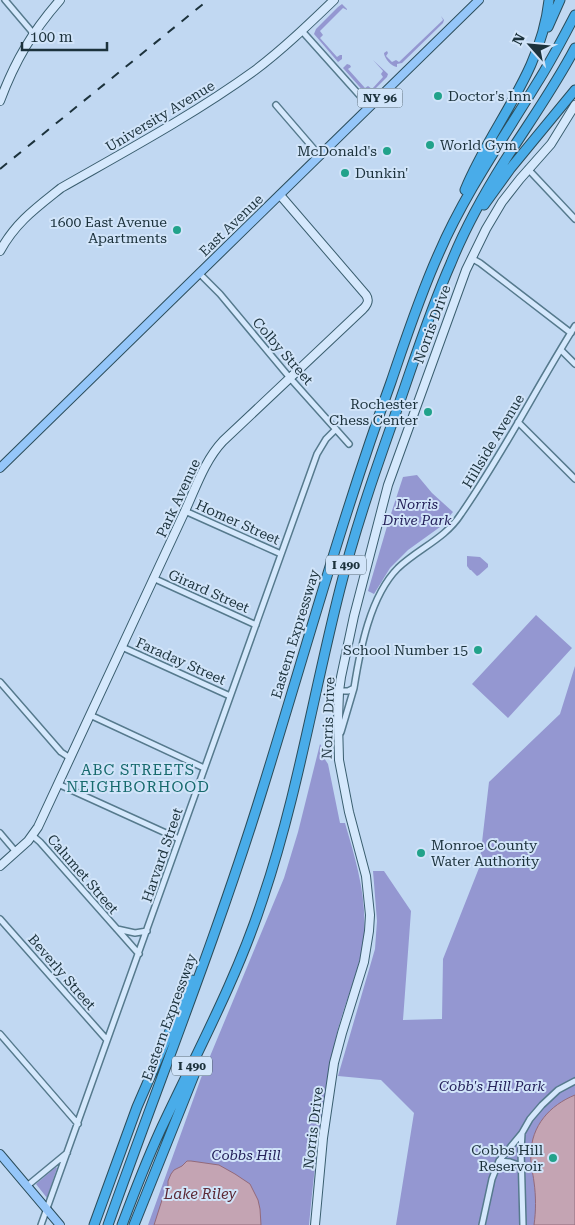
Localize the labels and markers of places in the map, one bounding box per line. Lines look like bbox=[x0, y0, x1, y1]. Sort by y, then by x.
place label: Doctor's Inn bbox=[448, 88, 531, 104]
marker: Doctor's Inn bbox=[432, 90, 444, 102]
place label: World Gym bbox=[440, 137, 517, 153]
marker: World Gym bbox=[424, 139, 436, 151]
place label: McDonald's bbox=[297, 143, 377, 159]
marker: McDonald's bbox=[381, 145, 393, 157]
place label: Dunkin' bbox=[355, 165, 408, 181]
marker: Dunkin' bbox=[339, 167, 351, 179]
place label: 1600 East Avenue Apartments bbox=[50, 214, 167, 246]
marker: 1600 East Avenue Apartments bbox=[171, 224, 183, 236]
place label: Rochester Chess Center bbox=[329, 396, 418, 428]
marker: Rochester Chess Center bbox=[422, 406, 434, 418]
place label: School Number 15 bbox=[343, 642, 468, 658]
marker: School Number 15 bbox=[472, 644, 484, 656]
place label: Monroe County Water Authority bbox=[431, 837, 540, 869]
marker: Monroe County Water Authority bbox=[415, 847, 427, 859]
place label: Cobbs Hill Reservoir bbox=[471, 1142, 544, 1174]
marker: Cobbs Hill Reservoir bbox=[547, 1152, 559, 1164]

